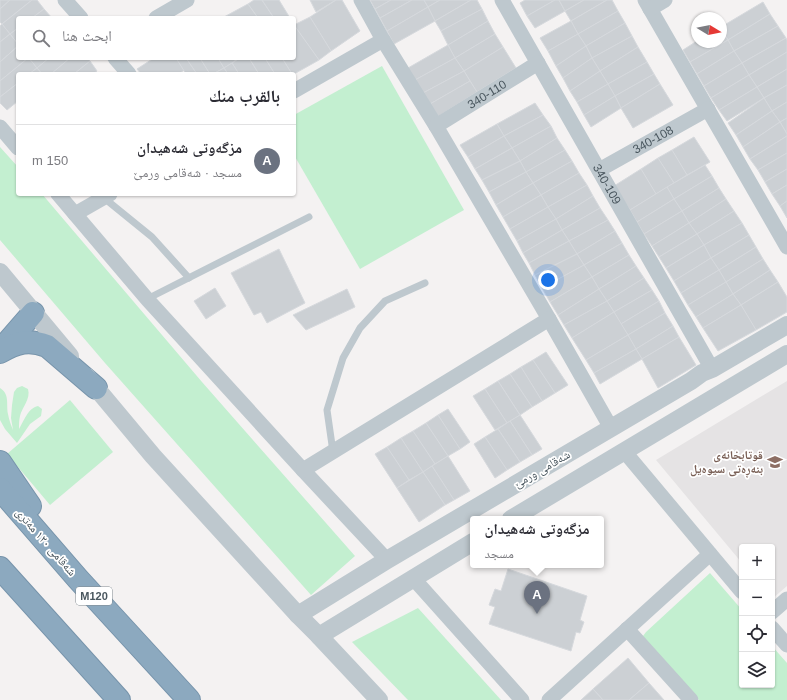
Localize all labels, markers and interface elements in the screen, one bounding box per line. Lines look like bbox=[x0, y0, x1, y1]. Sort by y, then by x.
north arrow bbox=[691, 12, 727, 48]
search box bbox=[16, 16, 296, 60]
icon: search bbox=[30, 27, 52, 49]
text: ابحث هنا bbox=[62, 27, 112, 44]
street label: 340-110 bbox=[465, 77, 509, 112]
text: بالقرب منك bbox=[209, 87, 280, 106]
street label: 340-108 bbox=[630, 123, 676, 157]
text: مزگەوتی شەهیدان bbox=[137, 139, 242, 156]
text: 150 m bbox=[32, 153, 68, 168]
text: A bbox=[262, 153, 272, 168]
street label: 340-109 bbox=[590, 162, 624, 207]
text: مسجد · شەقامی ورمێ bbox=[133, 165, 242, 180]
your location bbox=[538, 270, 558, 290]
street label: شەقامی ورمێ bbox=[511, 447, 573, 491]
place label: قوتابخانەی بنەڕەتی سیوەیل bbox=[690, 448, 763, 478]
school or university icon: قوتابخانەی بنەڕەتی سیوەیل bbox=[766, 453, 784, 471]
street label: شەقامی ١٢٠ مەتری bbox=[13, 505, 79, 579]
popup bbox=[470, 516, 604, 568]
text: مزگەوتی شەهیدان bbox=[485, 520, 590, 537]
map controls bbox=[739, 544, 775, 688]
button: + bbox=[739, 544, 775, 580]
text: مسجد bbox=[485, 546, 514, 561]
button: − bbox=[739, 580, 775, 616]
pin: A bbox=[524, 581, 550, 614]
road number: M120 bbox=[76, 587, 112, 605]
button: locate bbox=[739, 616, 775, 652]
button: layers bbox=[739, 652, 775, 688]

